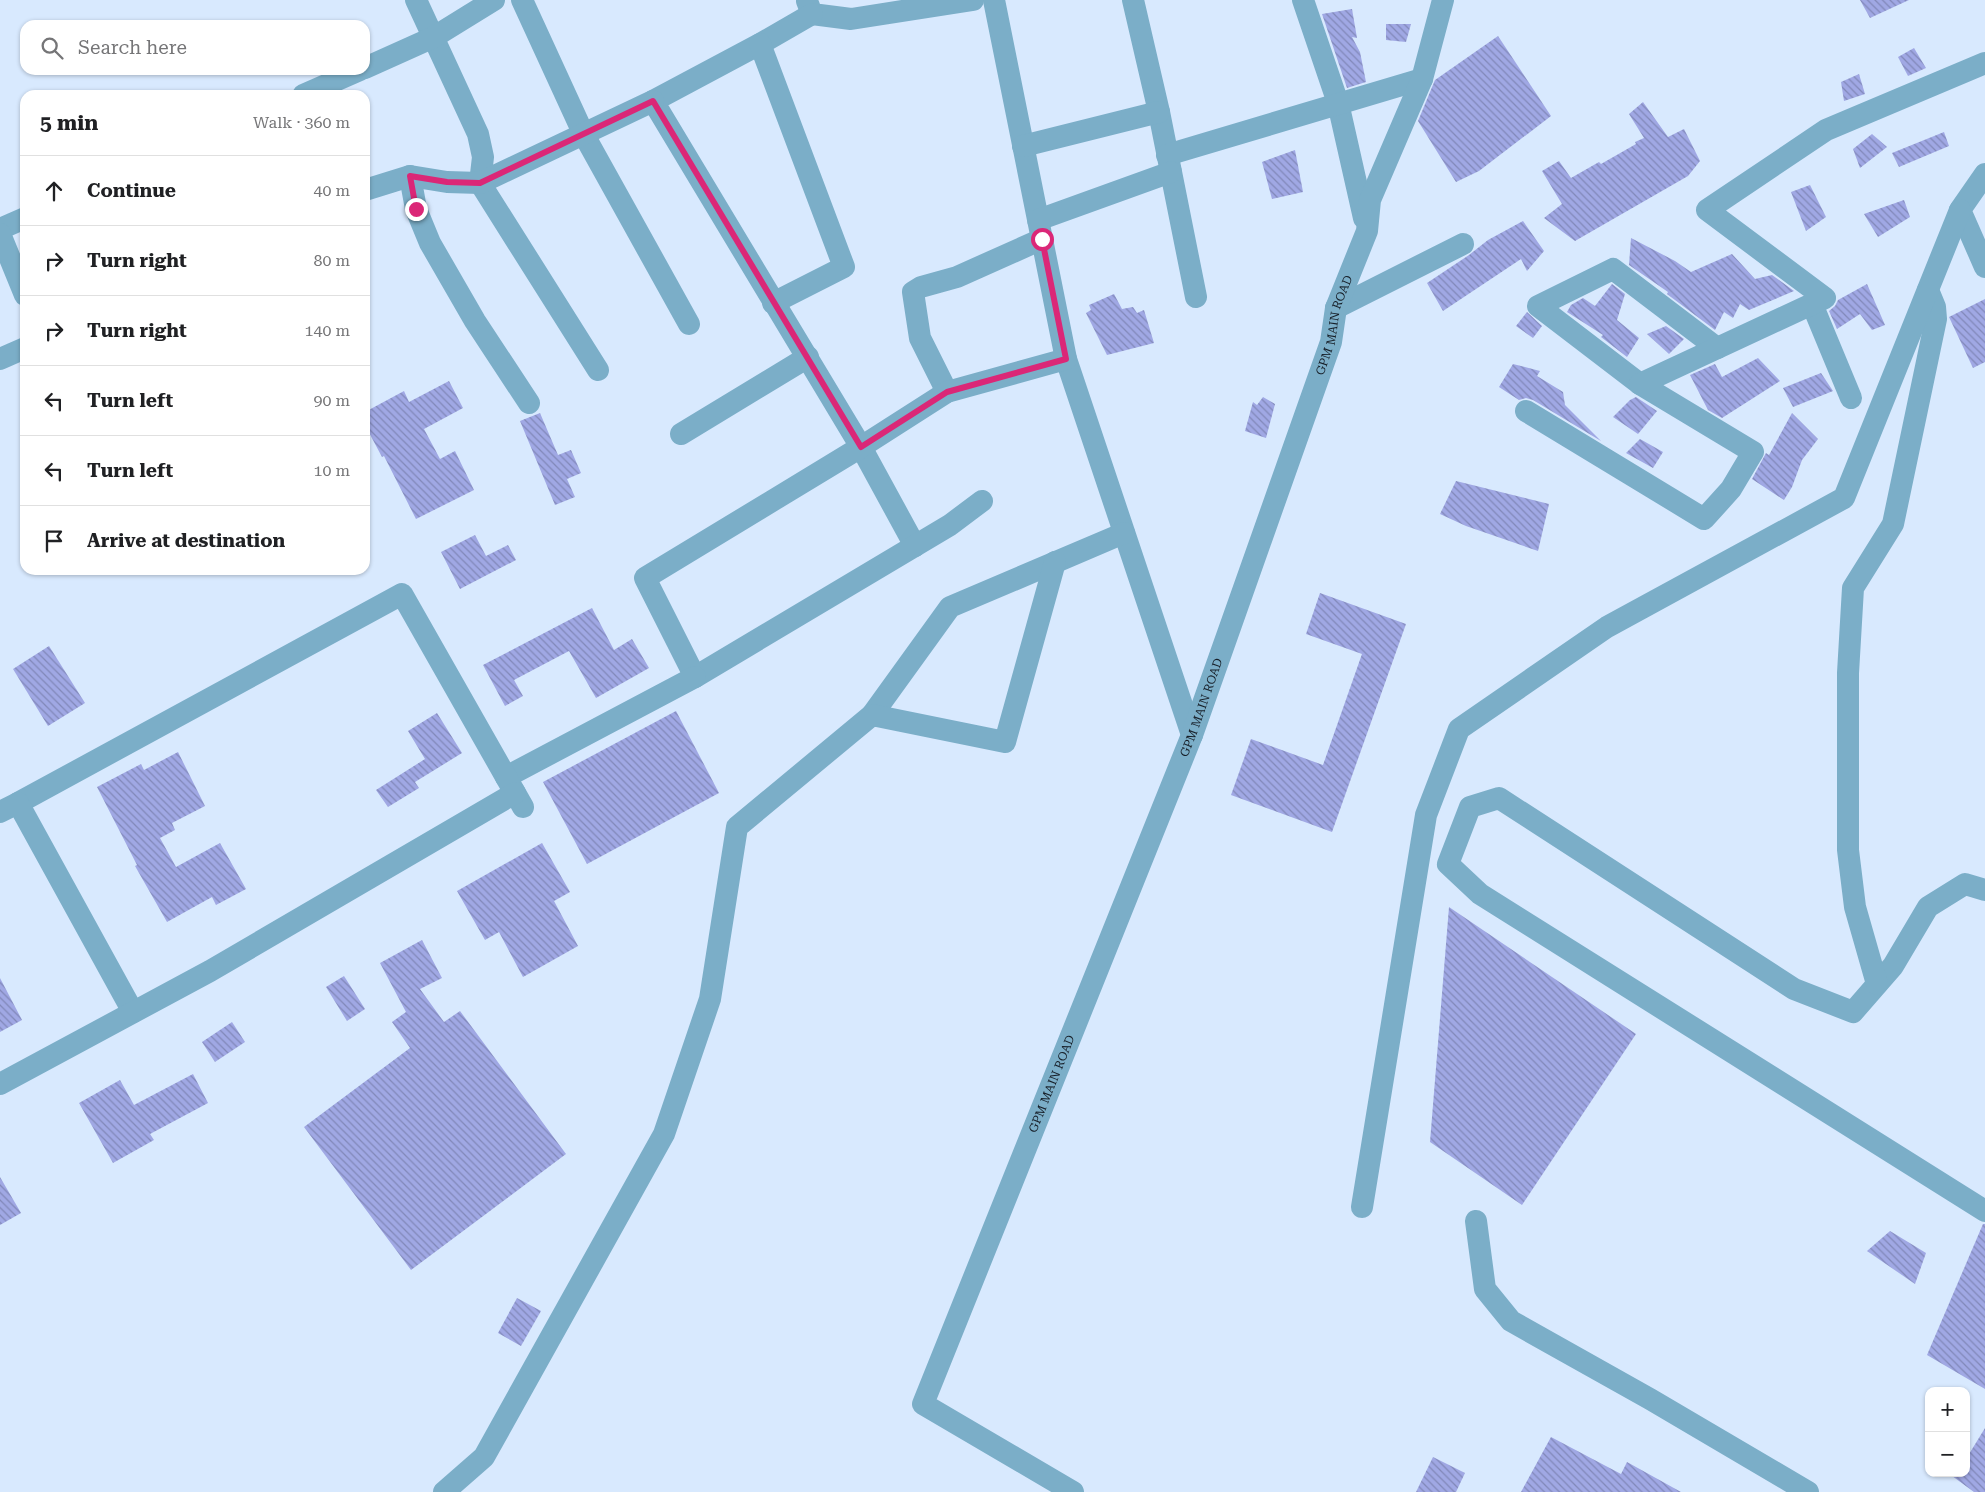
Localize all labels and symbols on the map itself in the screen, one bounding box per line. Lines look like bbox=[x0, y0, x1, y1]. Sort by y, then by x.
route end bbox=[405, 198, 428, 221]
route start bbox=[1031, 228, 1054, 251]
street label: GPM MAIN ROAD bbox=[1313, 273, 1355, 377]
street label: GPM MAIN ROAD bbox=[1177, 656, 1226, 759]
street label: GPM MAIN ROAD bbox=[1026, 1033, 1078, 1135]

